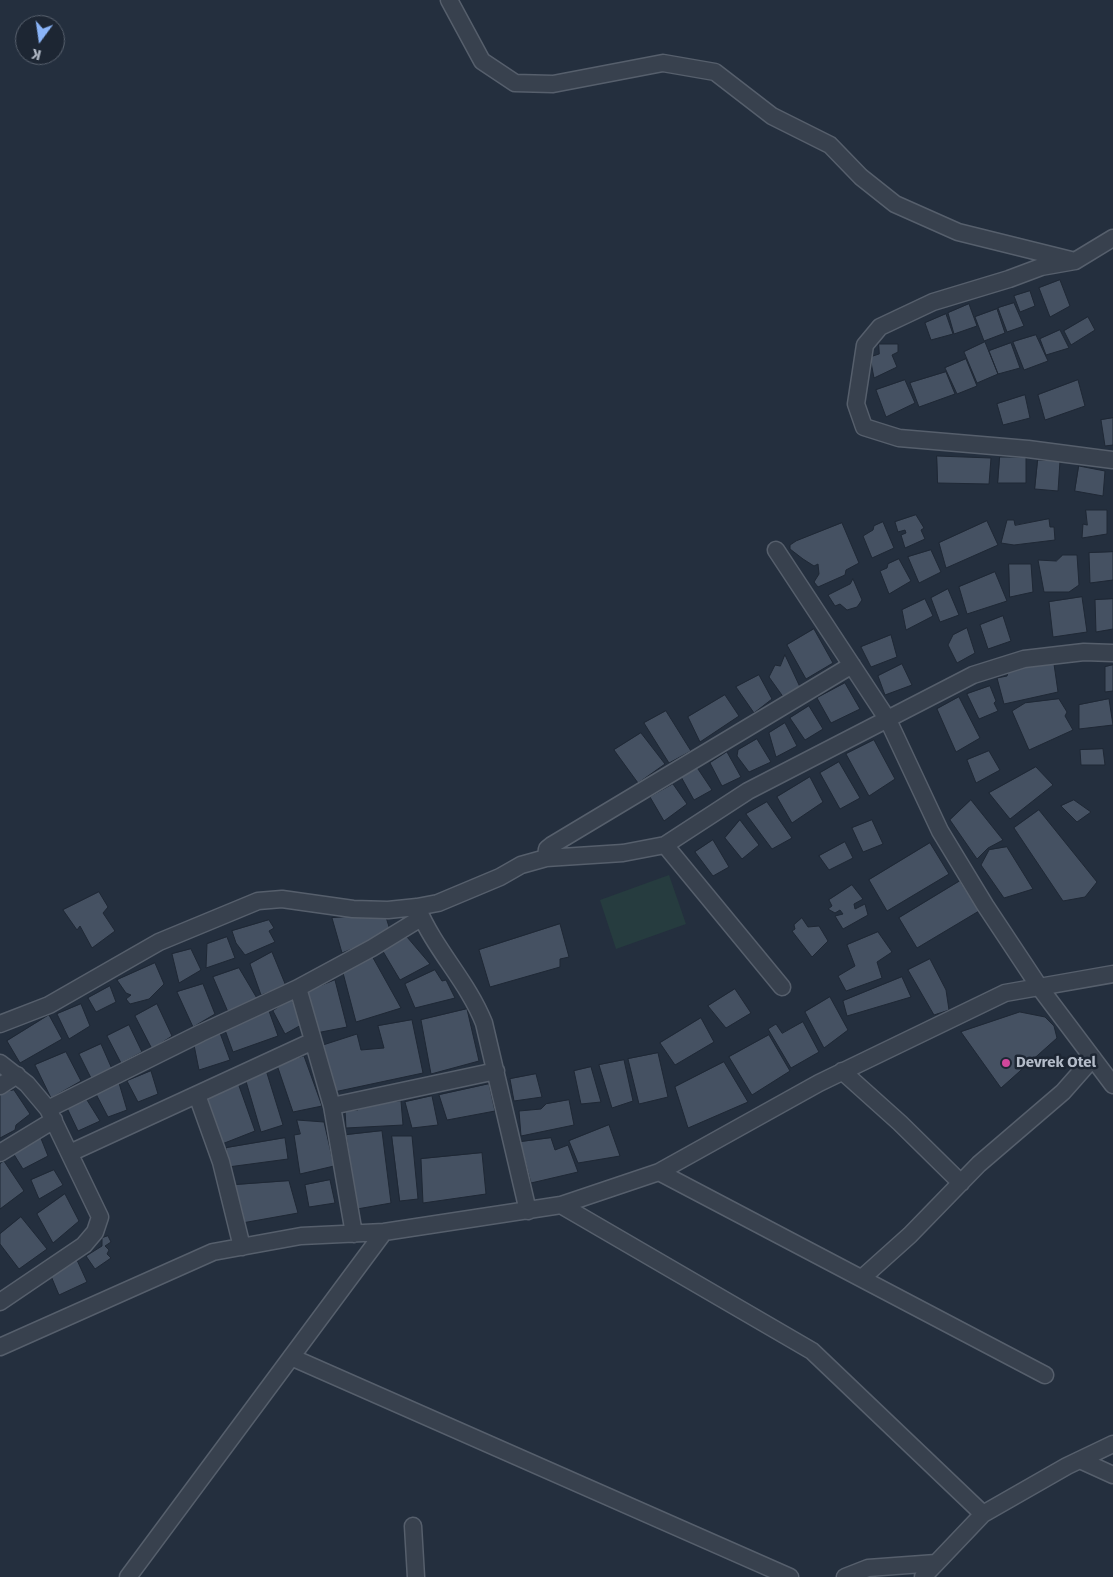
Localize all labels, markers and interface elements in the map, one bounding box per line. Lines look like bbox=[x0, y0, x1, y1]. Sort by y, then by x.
north arrow bbox=[15, 15, 65, 65]
text: K bbox=[30, 45, 43, 63]
place label: Devrek Otel bbox=[1016, 1054, 1096, 1072]
marker: Devrek Otel bbox=[1000, 1057, 1012, 1069]

